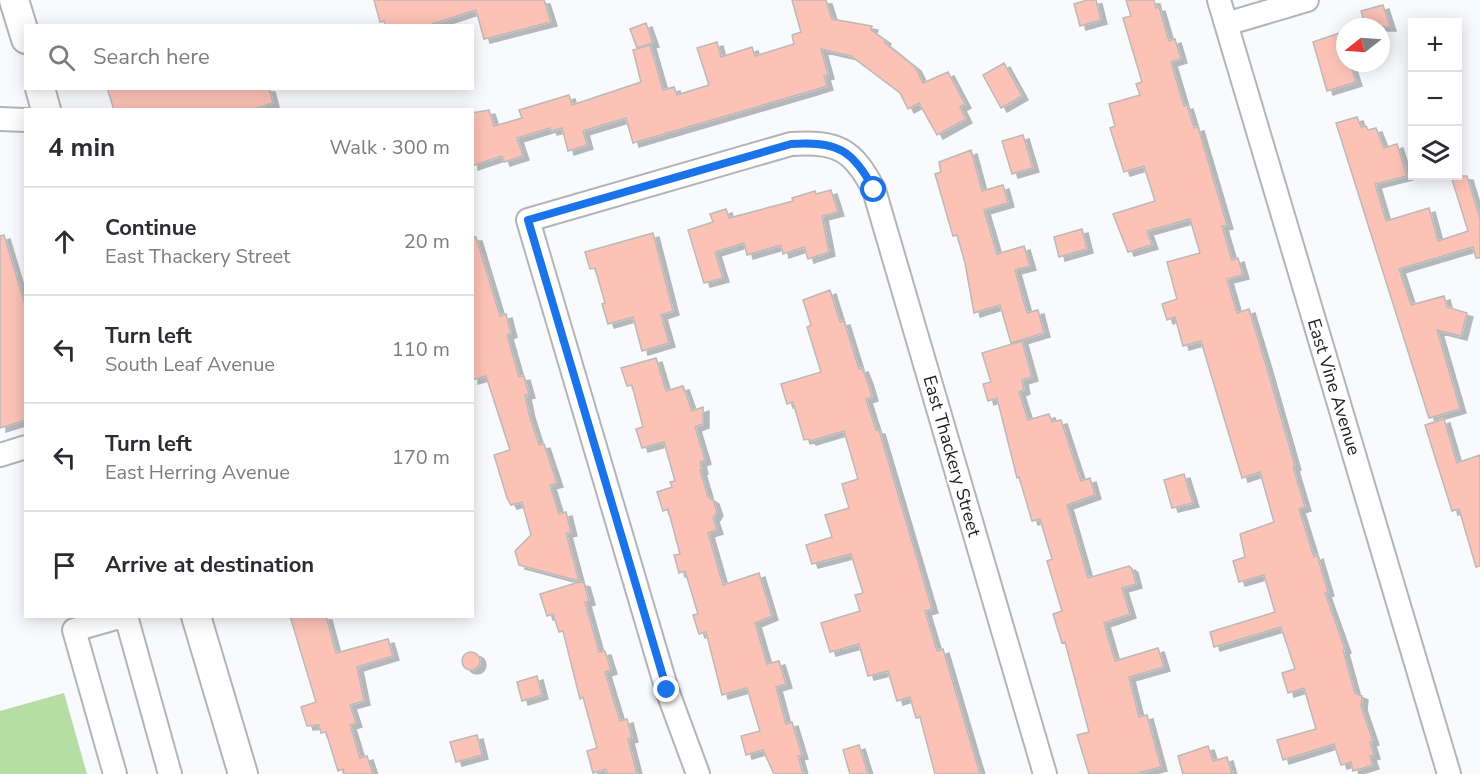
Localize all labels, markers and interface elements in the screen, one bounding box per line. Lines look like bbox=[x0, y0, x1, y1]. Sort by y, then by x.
north arrow bbox=[1336, 18, 1390, 72]
map controls bbox=[1408, 18, 1462, 180]
button: + bbox=[1408, 18, 1462, 72]
search box bbox=[24, 24, 474, 90]
icon: search bbox=[45, 41, 78, 74]
text: Search here bbox=[93, 42, 210, 72]
button: − bbox=[1408, 72, 1462, 126]
button: layers bbox=[1408, 126, 1462, 180]
text: 4 min bbox=[48, 130, 115, 165]
text: Walk · 300 m bbox=[330, 134, 450, 161]
route start bbox=[860, 176, 886, 202]
text: Continue bbox=[105, 213, 196, 243]
icon: ahead bbox=[48, 225, 81, 258]
text: 20 m bbox=[404, 228, 450, 255]
text: East Thackery Street bbox=[105, 243, 290, 270]
street label: East Vine Avenue bbox=[1302, 316, 1366, 458]
text: Turn left bbox=[105, 321, 192, 351]
icon: left bbox=[48, 333, 81, 366]
text: 110 m bbox=[392, 336, 450, 363]
text: South Leaf Avenue bbox=[105, 351, 275, 378]
street label: East Thackery Street bbox=[917, 373, 987, 540]
text: Turn left bbox=[105, 429, 192, 459]
icon: left bbox=[48, 441, 81, 474]
text: 170 m bbox=[392, 444, 450, 471]
text: East Herring Avenue bbox=[105, 459, 290, 486]
icon: arrive bbox=[48, 549, 81, 582]
text: Arrive at destination bbox=[105, 550, 314, 580]
route end bbox=[653, 676, 679, 702]

